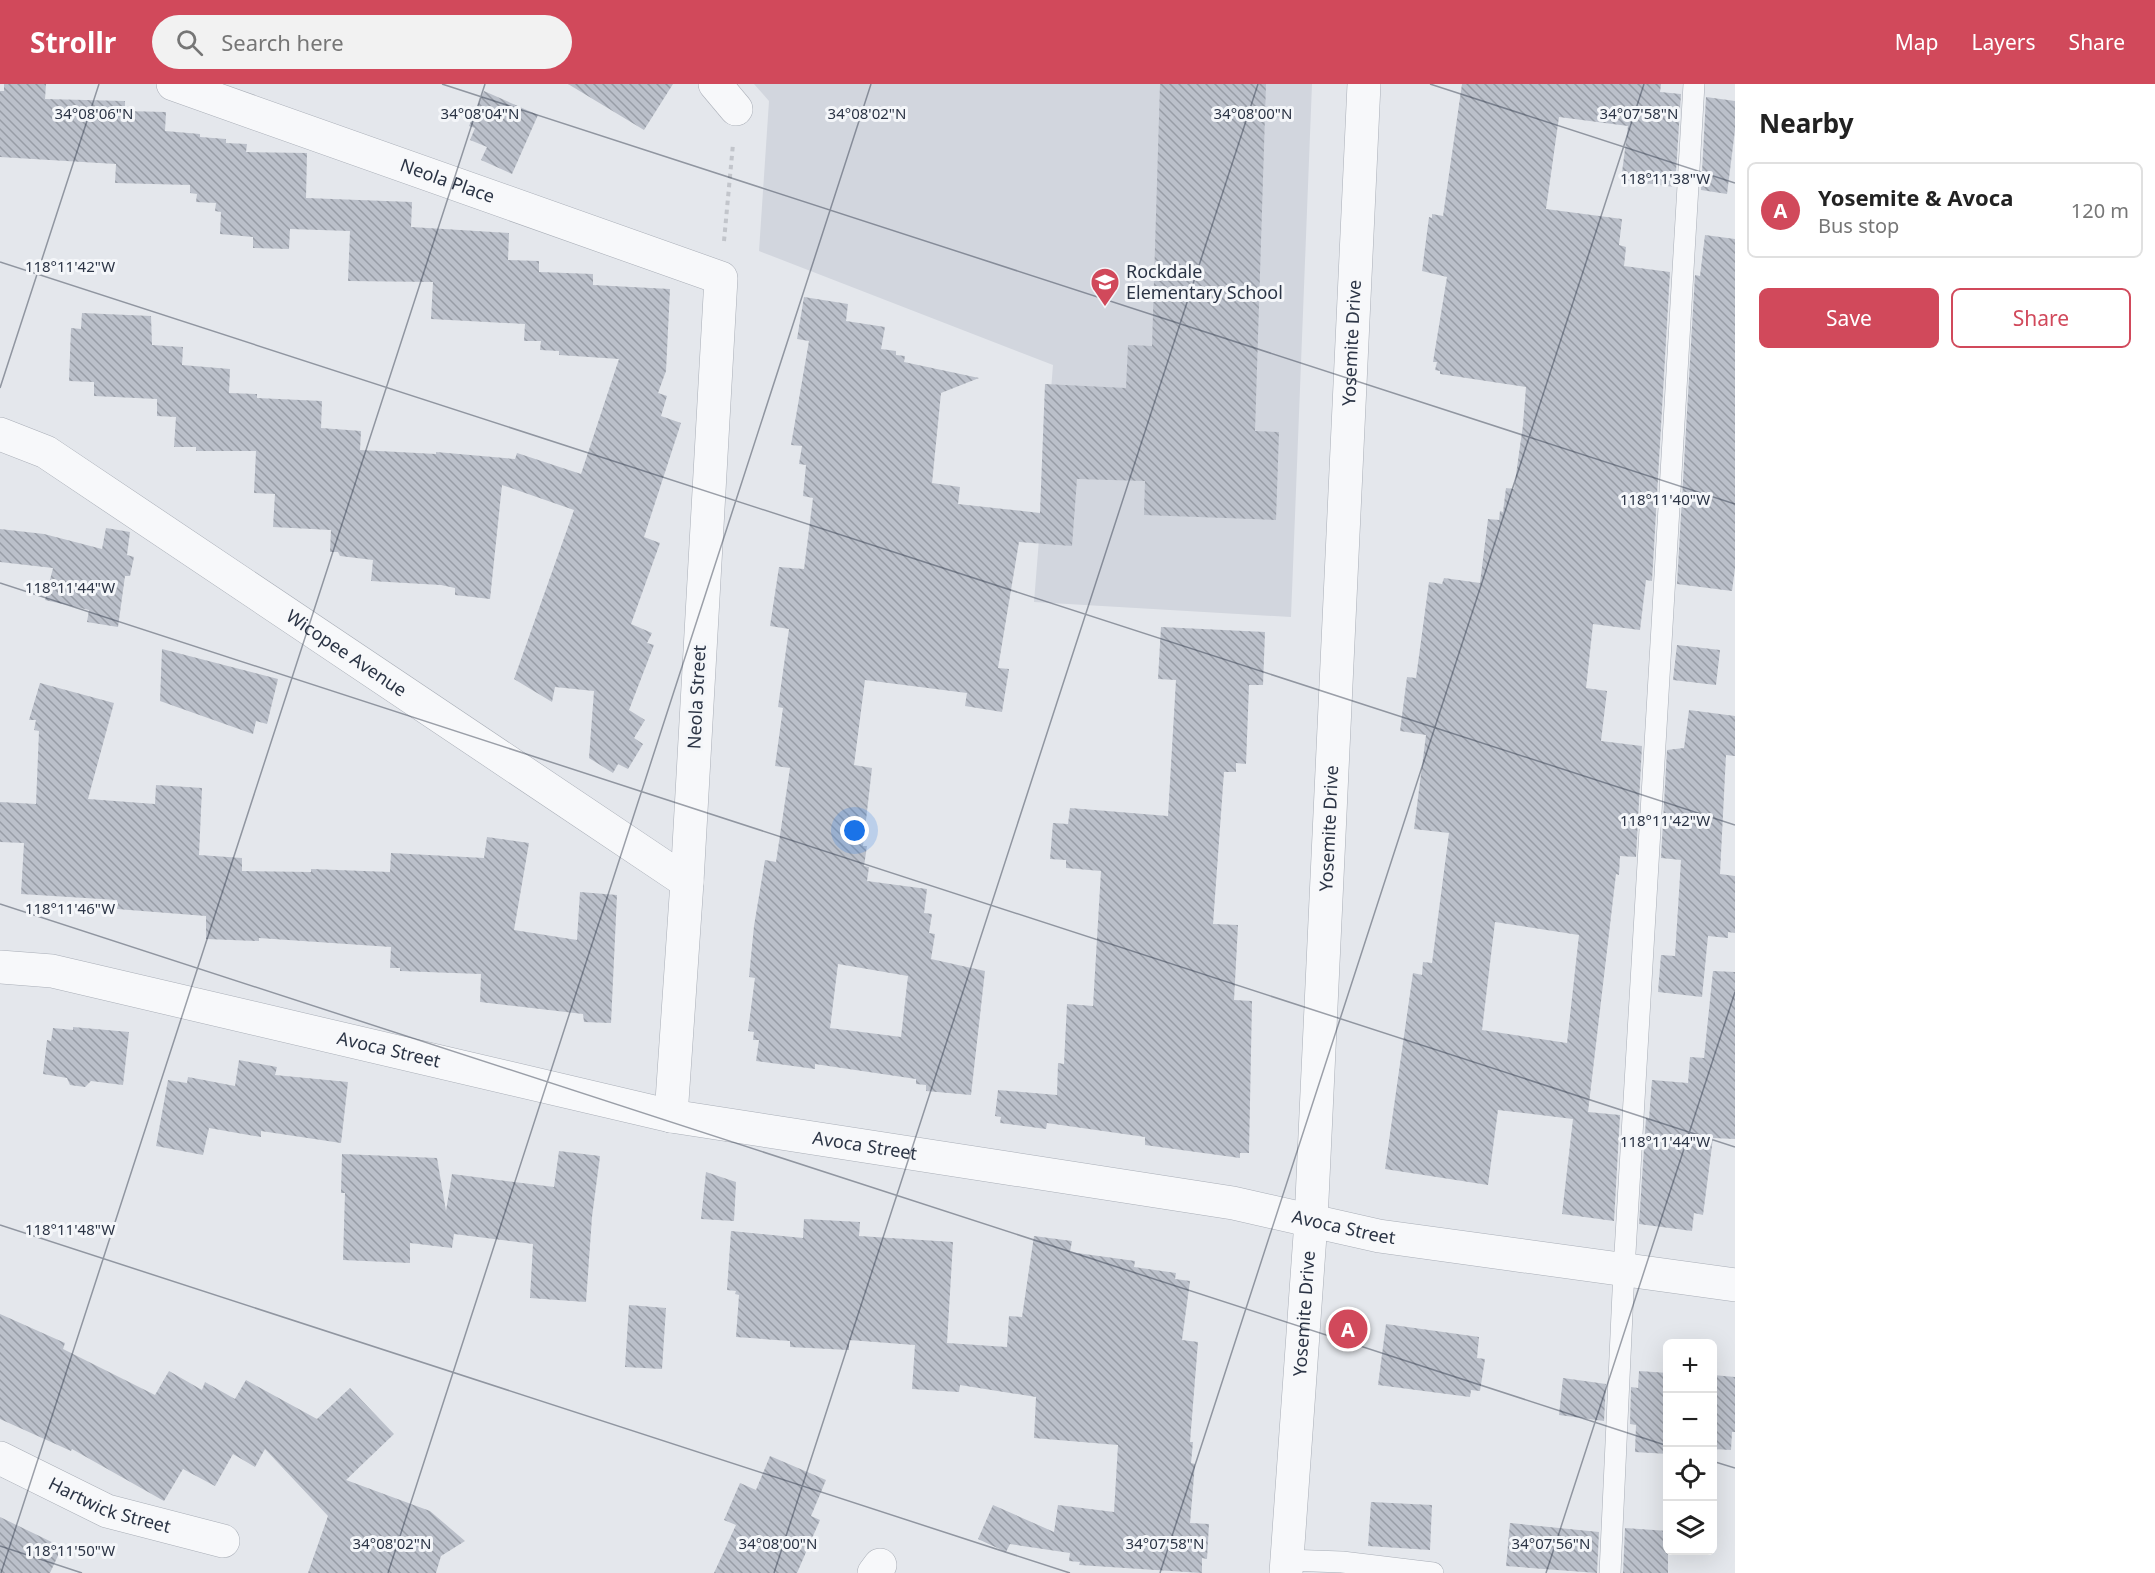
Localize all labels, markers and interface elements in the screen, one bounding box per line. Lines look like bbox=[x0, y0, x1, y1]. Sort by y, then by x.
search box bbox=[152, 15, 572, 69]
text: Strollr bbox=[30, 23, 116, 61]
icon: search bbox=[173, 26, 206, 59]
text: Search here bbox=[221, 27, 344, 57]
text: Map bbox=[1895, 28, 1939, 56]
text: Layers bbox=[1972, 28, 2036, 56]
text: Share bbox=[2069, 28, 2125, 56]
text: 34°08'06"N bbox=[55, 103, 133, 123]
text: 34°08'04"N bbox=[441, 103, 519, 123]
text: 34°08'02"N bbox=[828, 103, 906, 123]
text: 34°08'00"N bbox=[1214, 103, 1292, 123]
text: 34°07'58"N bbox=[1600, 103, 1678, 123]
text: Nearby bbox=[1759, 105, 1854, 141]
street label: Neola Place bbox=[397, 152, 498, 208]
text: 118°11'38"W bbox=[1620, 168, 1710, 188]
text: Yosemite & Avoca bbox=[1818, 182, 2013, 212]
text: A bbox=[1774, 197, 1787, 224]
text: 120 m bbox=[2071, 197, 2129, 224]
text: Bus stop bbox=[1818, 212, 1899, 239]
text: 118°11'42"W bbox=[25, 256, 115, 276]
place label: Rockdale Elementary School bbox=[1126, 259, 1283, 304]
school or university icon: Rockdale Elementary School bbox=[1089, 266, 1121, 308]
street label: Yosemite Drive bbox=[1336, 279, 1366, 406]
button: Save bbox=[1759, 288, 1939, 348]
button: Share bbox=[1951, 288, 2131, 348]
text: 118°11'40"W bbox=[1620, 489, 1710, 509]
text: 118°11'44"W bbox=[25, 577, 115, 597]
street label: Wicopee Avenue bbox=[282, 604, 412, 702]
street label: Neola Street bbox=[681, 644, 711, 750]
street label: Yosemite Drive bbox=[1313, 765, 1343, 892]
text: 118°11'42"W bbox=[1620, 810, 1710, 830]
your location bbox=[840, 816, 869, 845]
text: 118°11'46"W bbox=[25, 898, 115, 918]
street label: Avoca Street bbox=[335, 1025, 443, 1073]
street label: Avoca Street bbox=[811, 1125, 919, 1165]
text: 118°11'44"W bbox=[1620, 1131, 1710, 1151]
street label: Avoca Street bbox=[1290, 1204, 1397, 1249]
text: 118°11'48"W bbox=[25, 1219, 115, 1239]
street label: Yosemite Drive bbox=[1287, 1250, 1320, 1377]
pin: A bbox=[1328, 1306, 1368, 1352]
map controls bbox=[1663, 1339, 1717, 1555]
button: + bbox=[1663, 1339, 1717, 1393]
button: − bbox=[1663, 1393, 1717, 1447]
button: locate bbox=[1663, 1447, 1717, 1501]
street label: Hartwick Street bbox=[45, 1471, 174, 1538]
button: layers bbox=[1663, 1501, 1717, 1555]
text: 34°08'02"N bbox=[353, 1533, 431, 1553]
text: 34°08'00"N bbox=[739, 1533, 817, 1553]
text: 34°07'58"N bbox=[1126, 1533, 1204, 1553]
text: 34°07'56"N bbox=[1512, 1533, 1590, 1553]
text: 118°11'50"W bbox=[25, 1540, 115, 1560]

